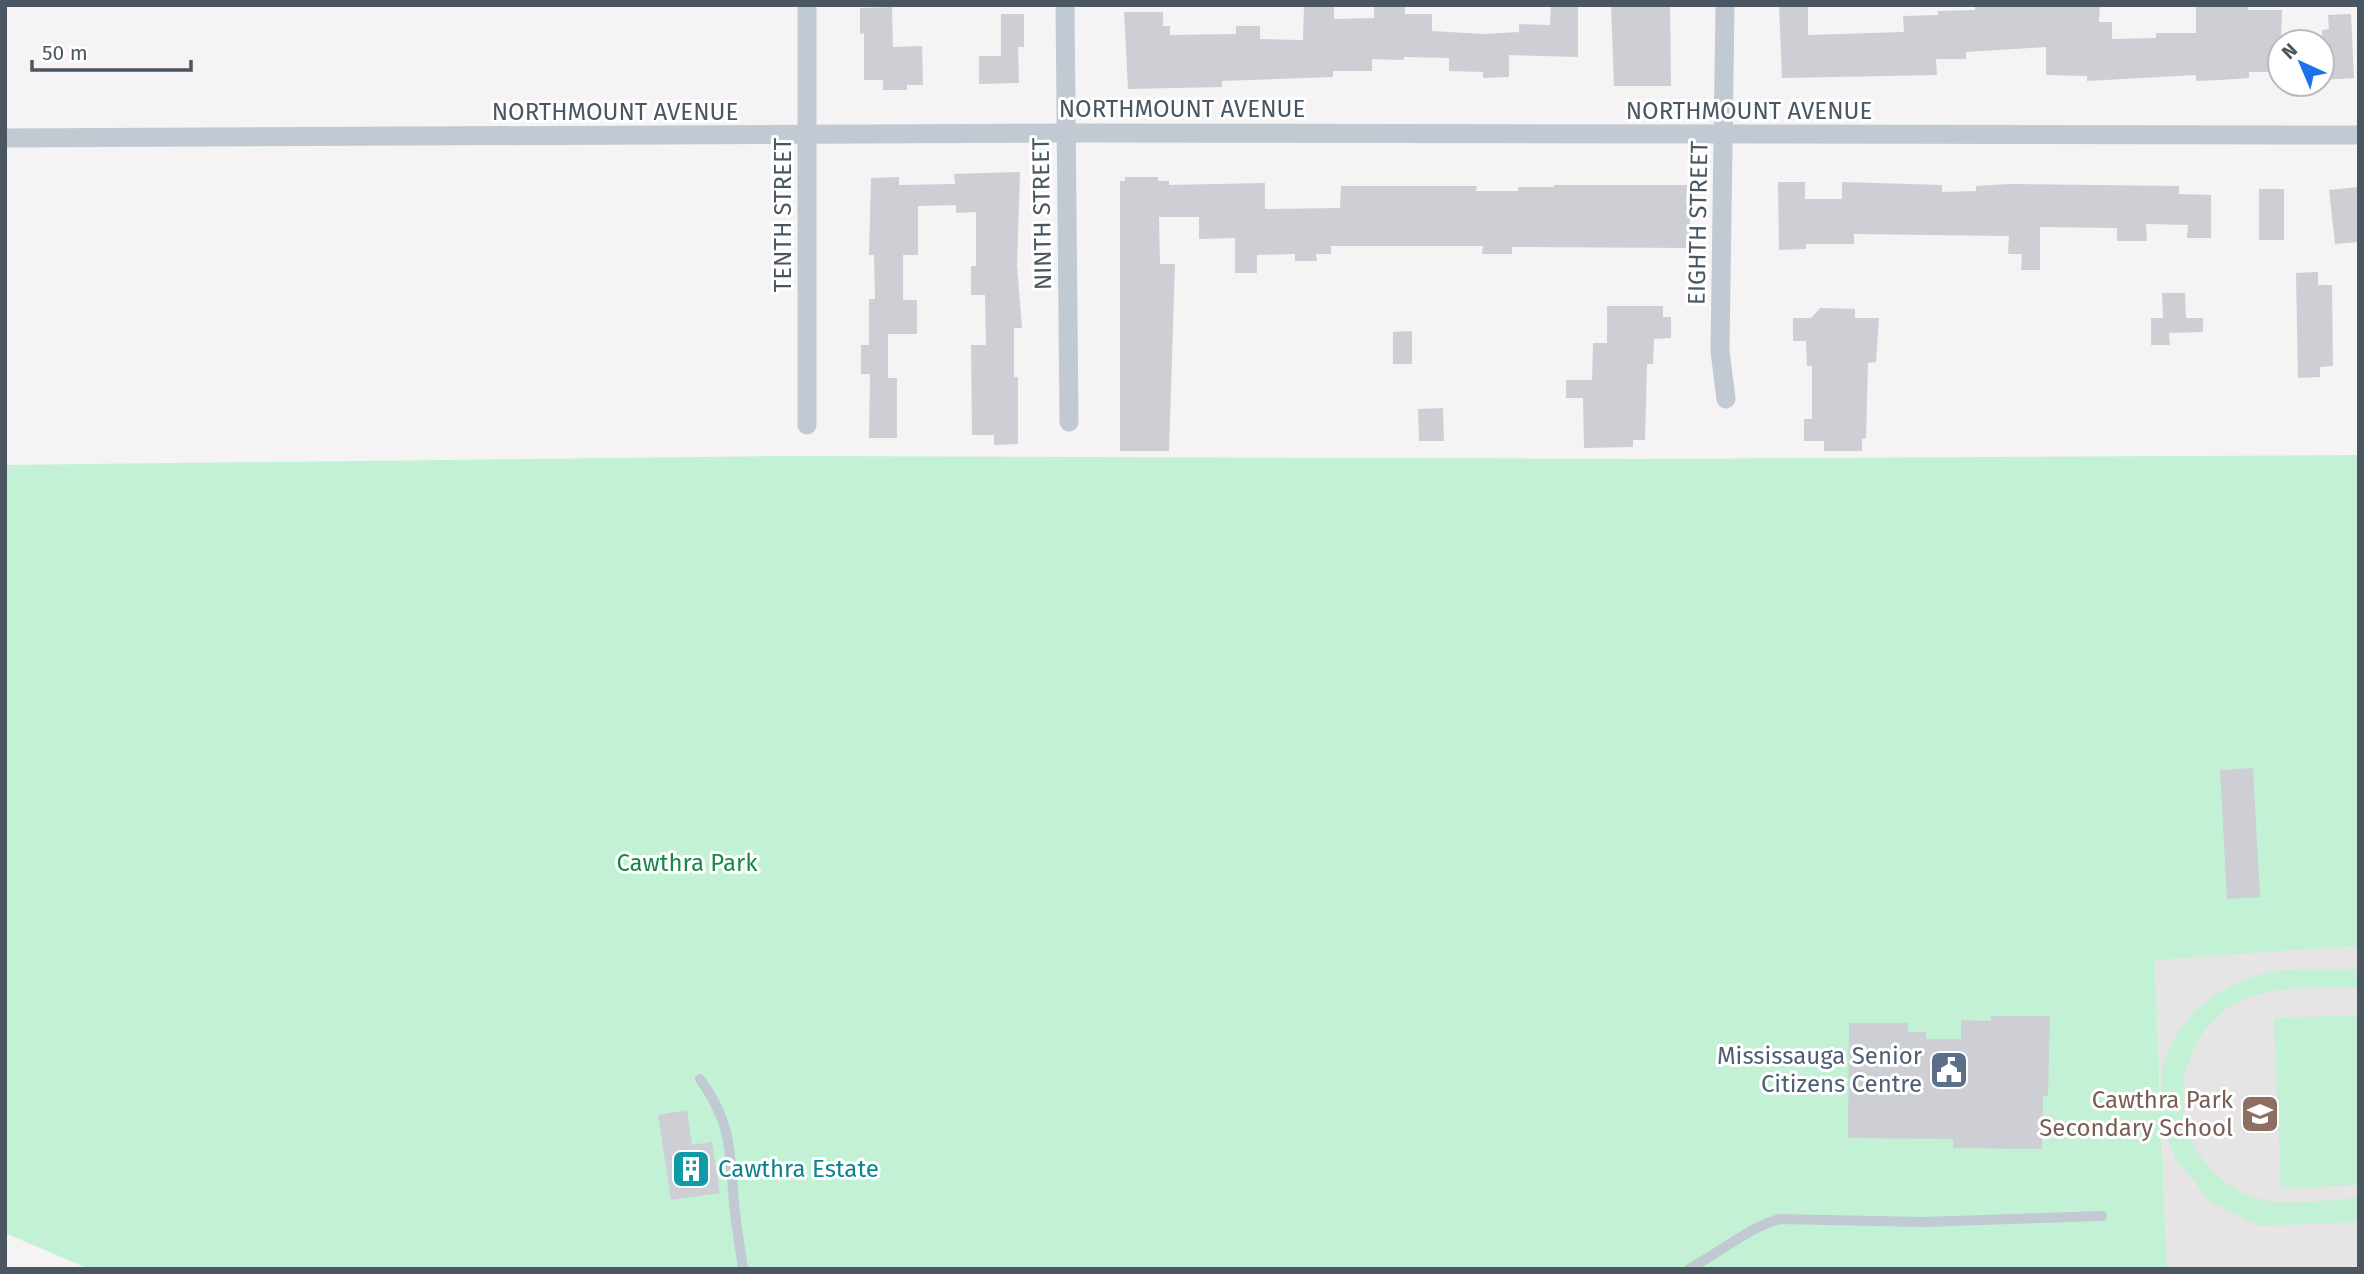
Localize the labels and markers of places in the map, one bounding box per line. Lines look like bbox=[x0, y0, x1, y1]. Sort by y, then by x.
place label: Mississauga Senior Citizens Centre bbox=[1717, 1042, 1923, 1098]
public building icon: Mississauga Senior Citizens Centre bbox=[1928, 1049, 1970, 1091]
place label: Cawthra Park Secondary School bbox=[2039, 1086, 2234, 1142]
school or university icon: Cawthra Park Secondary School bbox=[2239, 1093, 2281, 1135]
building icon: Cawthra Estate bbox=[670, 1148, 712, 1190]
place label: Cawthra Estate bbox=[718, 1155, 879, 1183]

